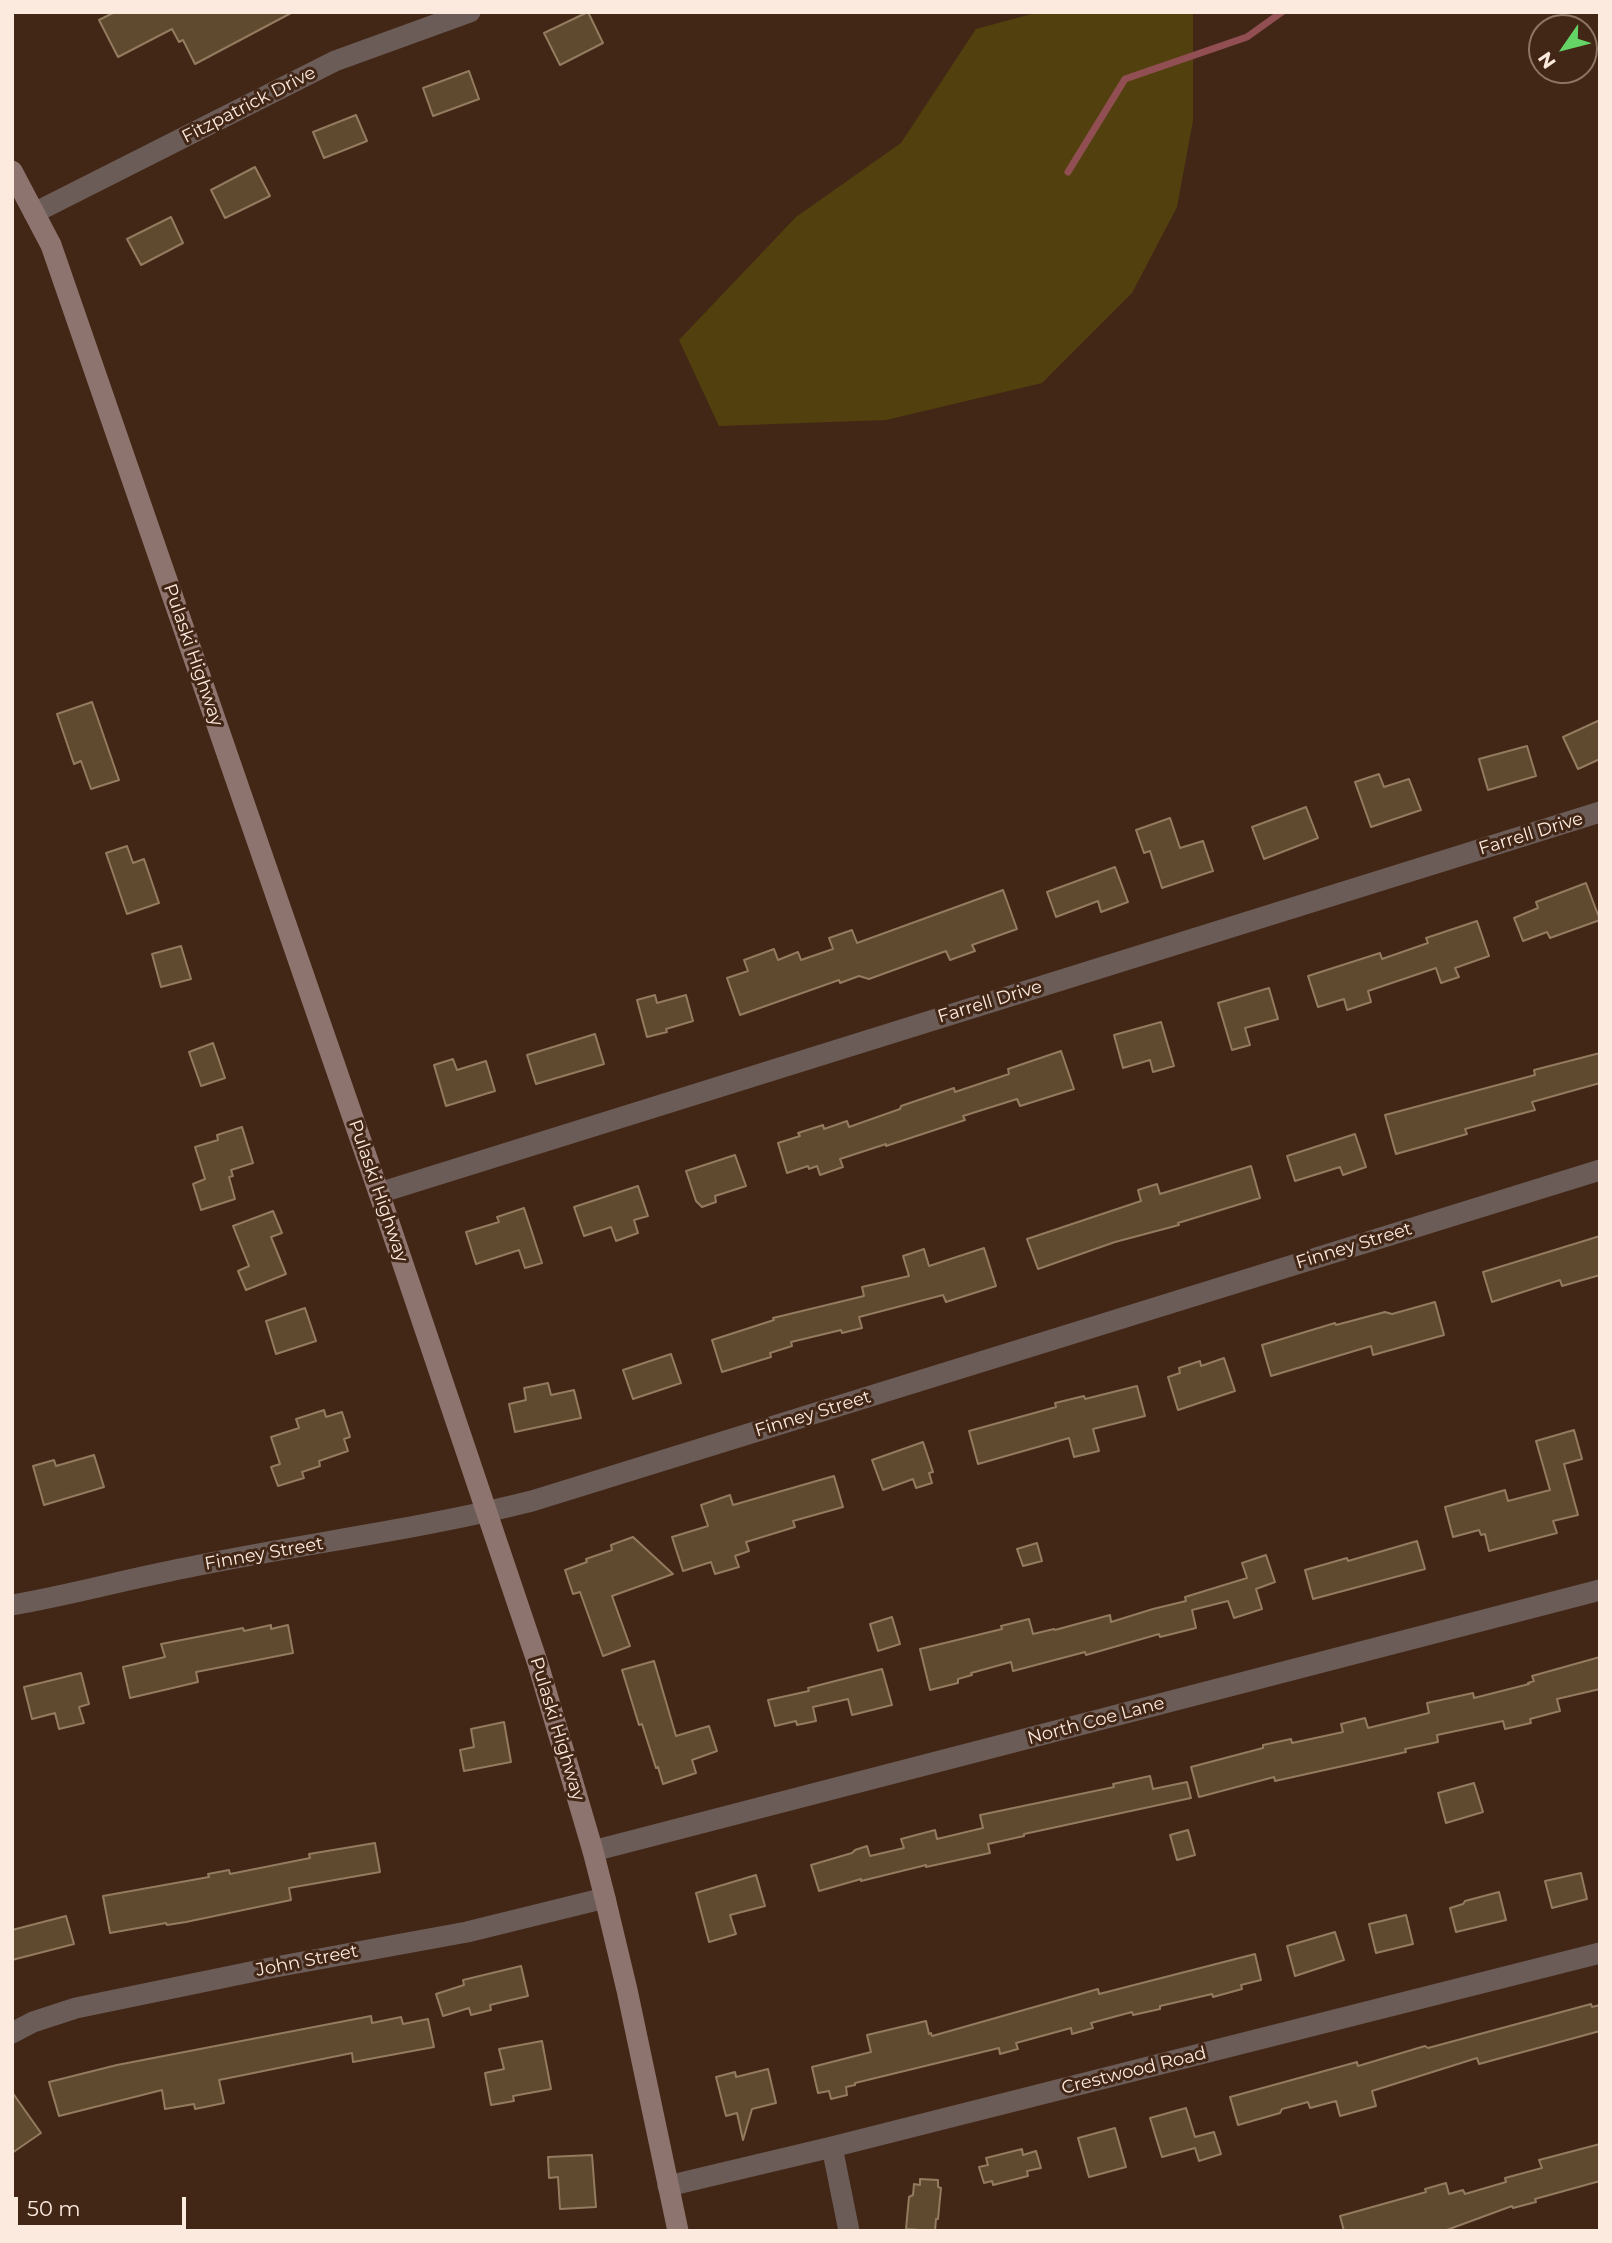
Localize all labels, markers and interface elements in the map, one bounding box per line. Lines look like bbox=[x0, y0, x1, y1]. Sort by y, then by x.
north arrow bbox=[1528, 14, 1598, 84]
text: N bbox=[1533, 47, 1561, 73]
street label: Fitzpatrick Drive bbox=[179, 62, 319, 148]
street label: Pulaski Highway bbox=[159, 581, 227, 729]
street label: Farrell Drive bbox=[1476, 808, 1586, 860]
street label: Farrell Drive bbox=[935, 976, 1045, 1028]
street label: Pulaski Highway bbox=[344, 1117, 412, 1265]
street label: Finney Street bbox=[1293, 1218, 1415, 1274]
street label: Finney Street bbox=[752, 1386, 874, 1442]
street label: Finney Street bbox=[203, 1533, 325, 1575]
street label: Pulaski Highway bbox=[525, 1655, 589, 1803]
street label: North Coe Lane bbox=[1025, 1692, 1167, 1750]
street label: John Street bbox=[254, 1940, 360, 1982]
street label: Crestwood Road bbox=[1059, 2043, 1209, 2099]
scale bar bbox=[18, 2184, 189, 2228]
text: 50 m bbox=[27, 2196, 81, 2221]

